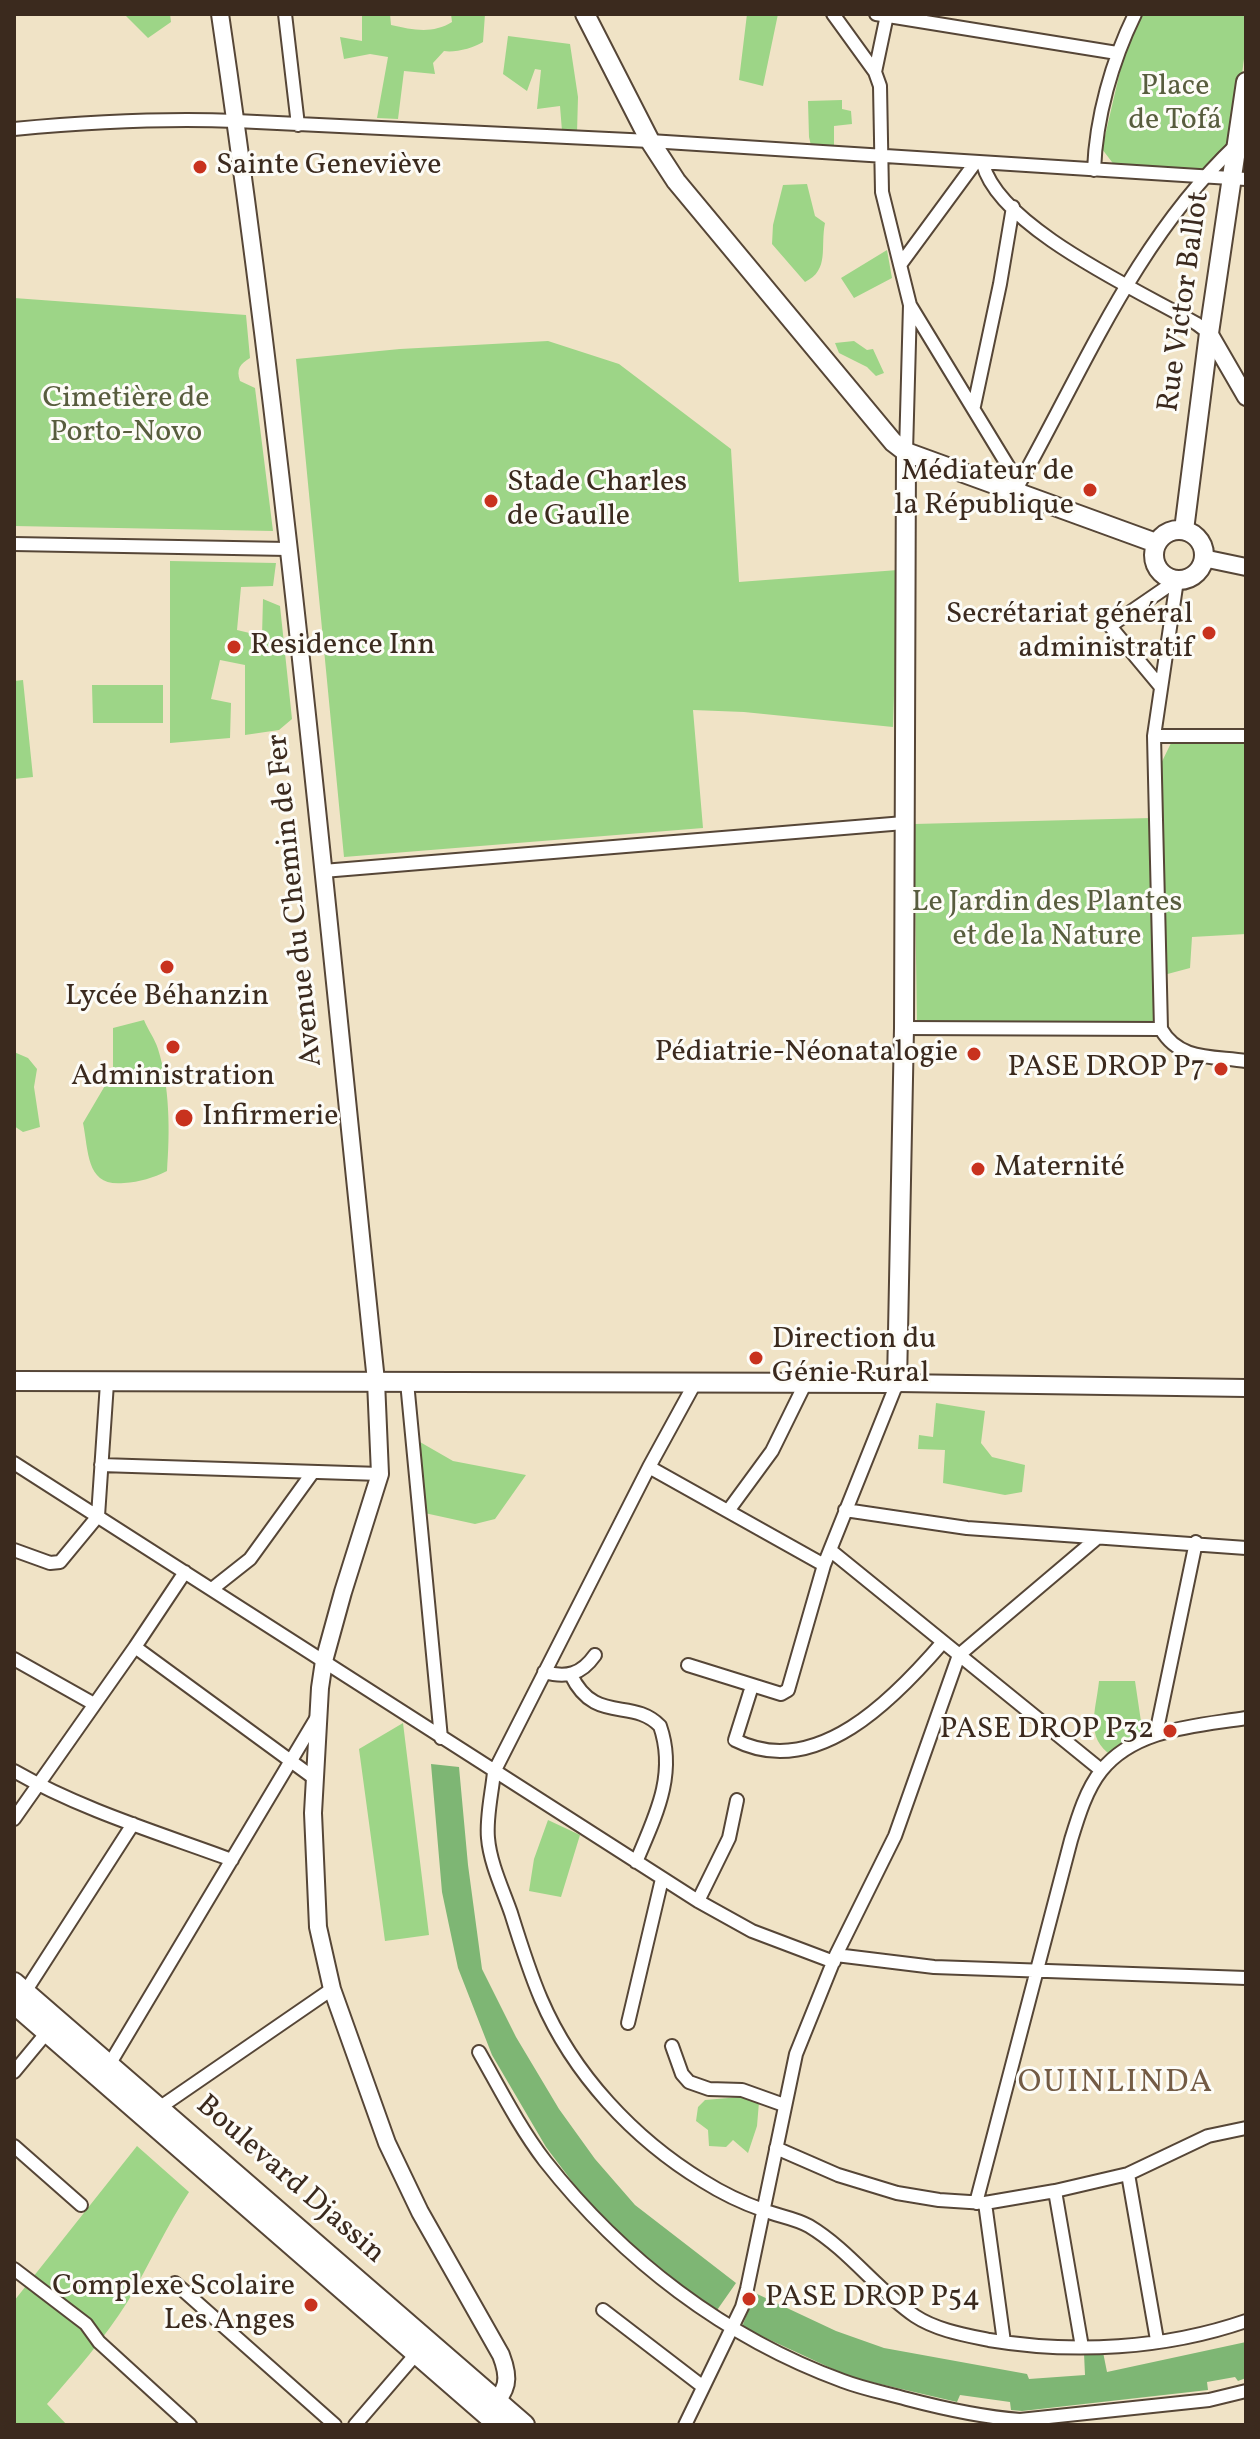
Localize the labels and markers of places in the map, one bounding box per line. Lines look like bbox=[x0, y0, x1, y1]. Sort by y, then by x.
place label: Sainte Geneviève bbox=[216, 149, 441, 185]
marker: Sainte Geneviève bbox=[191, 158, 209, 176]
place label: Médiateur de la République bbox=[894, 455, 1074, 526]
place label: Stade Charles de Gaulle bbox=[507, 466, 687, 536]
marker: Médiateur de la République bbox=[1081, 481, 1099, 499]
marker: Stade Charles de Gaulle bbox=[482, 492, 500, 510]
place label: Secrétariat général administratif bbox=[946, 598, 1193, 668]
marker: Secrétariat général administratif bbox=[1200, 624, 1218, 642]
place label: Residence Inn bbox=[250, 629, 435, 665]
marker: Residence Inn bbox=[225, 638, 243, 656]
marker: Lycée Béhanzin bbox=[158, 958, 176, 976]
place label: Lycée Béhanzin bbox=[65, 980, 269, 1016]
place label: Pédiatrie-Néonatalogie bbox=[655, 1036, 958, 1072]
marker: Administration bbox=[164, 1038, 182, 1056]
marker: Pédiatrie-Néonatalogie bbox=[965, 1045, 983, 1063]
place label: PASE DROP P7 bbox=[1008, 1051, 1205, 1087]
place label: Administration bbox=[71, 1060, 275, 1096]
marker: PASE DROP P7 bbox=[1212, 1060, 1230, 1078]
place label: Infirmerie bbox=[202, 1100, 338, 1136]
marker: Infirmerie bbox=[173, 1107, 195, 1129]
place label: Maternité bbox=[994, 1151, 1125, 1187]
marker: Maternité bbox=[969, 1160, 987, 1178]
place label: Direction du Génie Rural bbox=[772, 1323, 936, 1394]
marker: Direction du Génie Rural bbox=[747, 1349, 765, 1367]
place label: PASE DROP P32 bbox=[940, 1713, 1154, 1749]
marker: PASE DROP P32 bbox=[1161, 1722, 1179, 1740]
place label: Complexe Scolaire Les Anges bbox=[52, 2270, 295, 2340]
place label: PASE DROP P54 bbox=[765, 2281, 980, 2317]
marker: PASE DROP P54 bbox=[740, 2290, 758, 2308]
marker: Complexe Scolaire Les Anges bbox=[302, 2296, 320, 2314]

